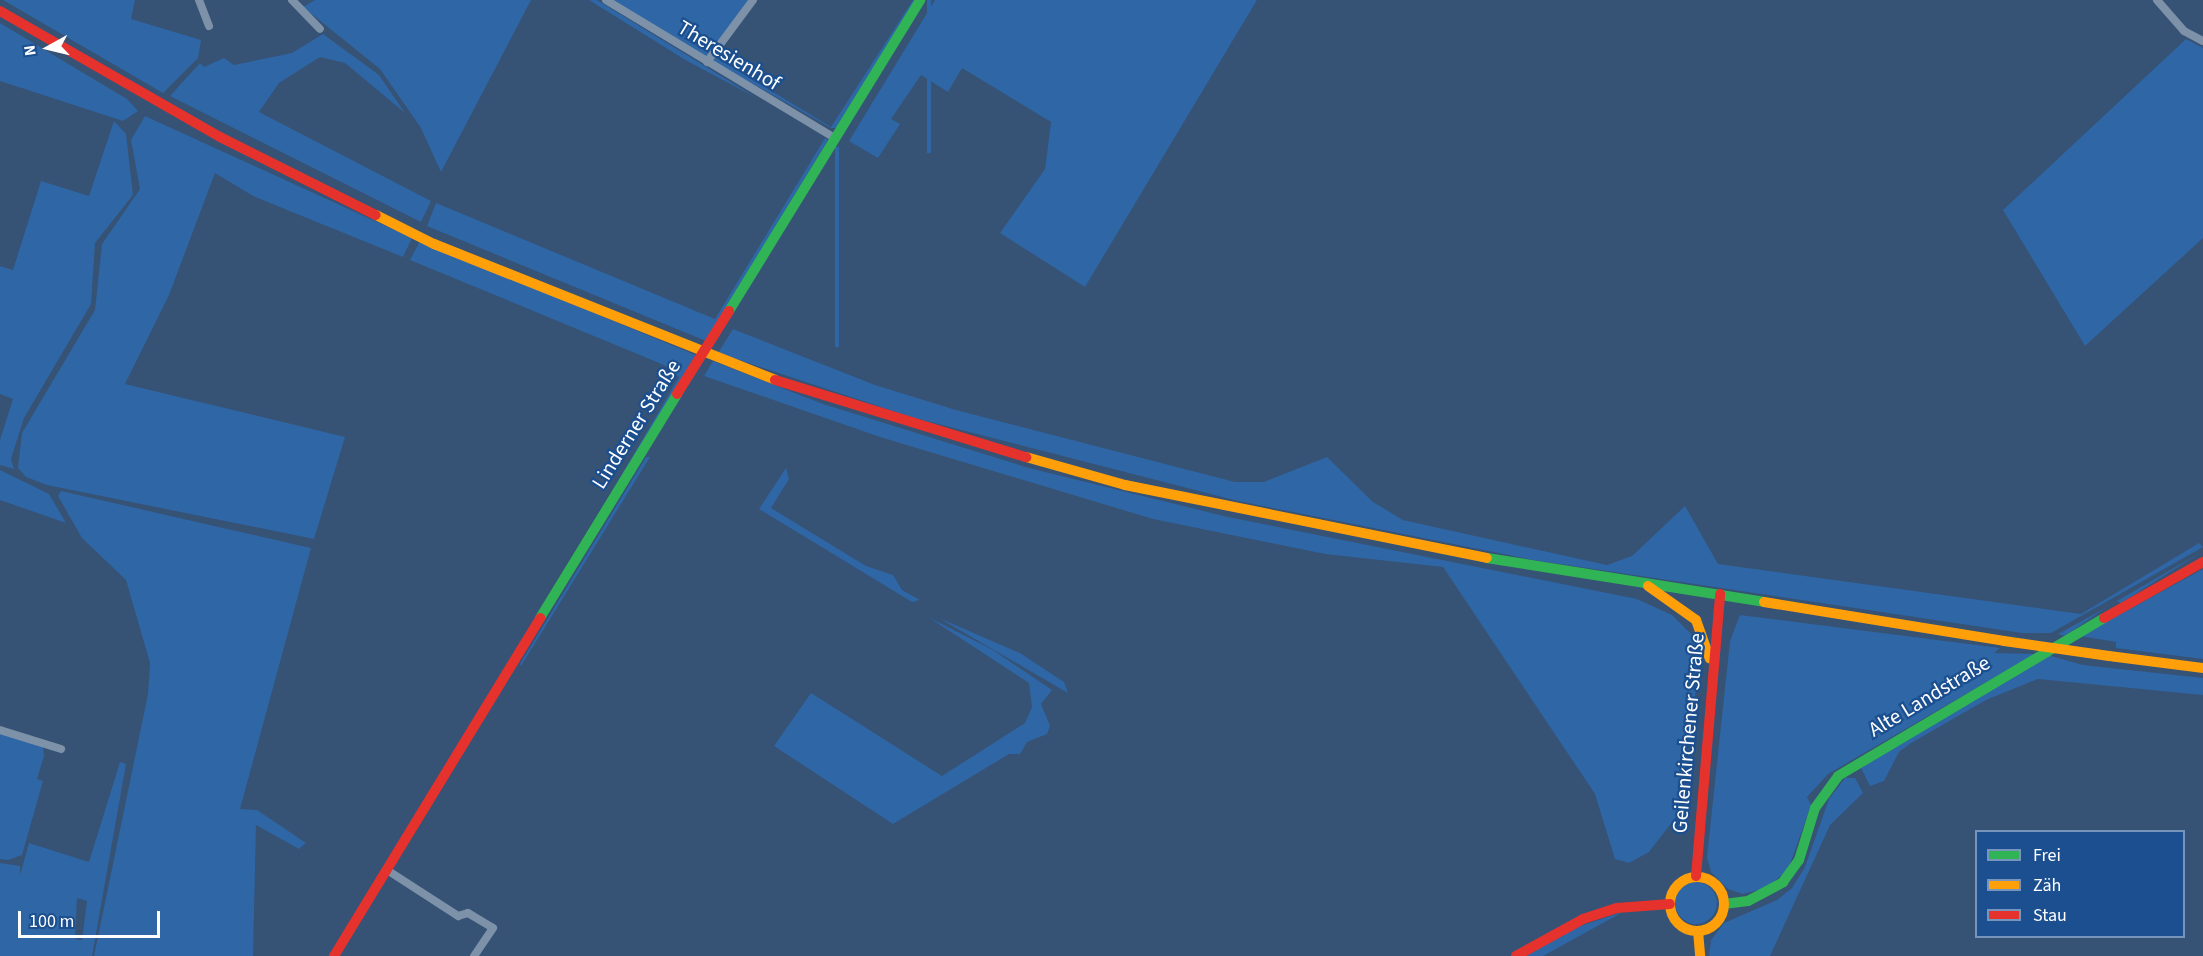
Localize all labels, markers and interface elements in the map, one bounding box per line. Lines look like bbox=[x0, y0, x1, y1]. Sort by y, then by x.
street label: Theresienhof bbox=[673, 14, 785, 96]
north arrow bbox=[18, 18, 78, 78]
text: N bbox=[19, 44, 42, 57]
street label: Linderner Straße bbox=[586, 355, 686, 493]
street label: Geilenkirchener Straße bbox=[1667, 632, 1709, 834]
street label: Alte Landstraße bbox=[1864, 650, 1994, 742]
legend bbox=[1975, 830, 2185, 938]
text: Frei bbox=[2033, 843, 2061, 868]
text: Zäh bbox=[2033, 873, 2061, 898]
scale bar bbox=[21, 899, 164, 937]
text: Stau bbox=[2033, 903, 2067, 928]
text: 100 m bbox=[29, 909, 74, 934]

